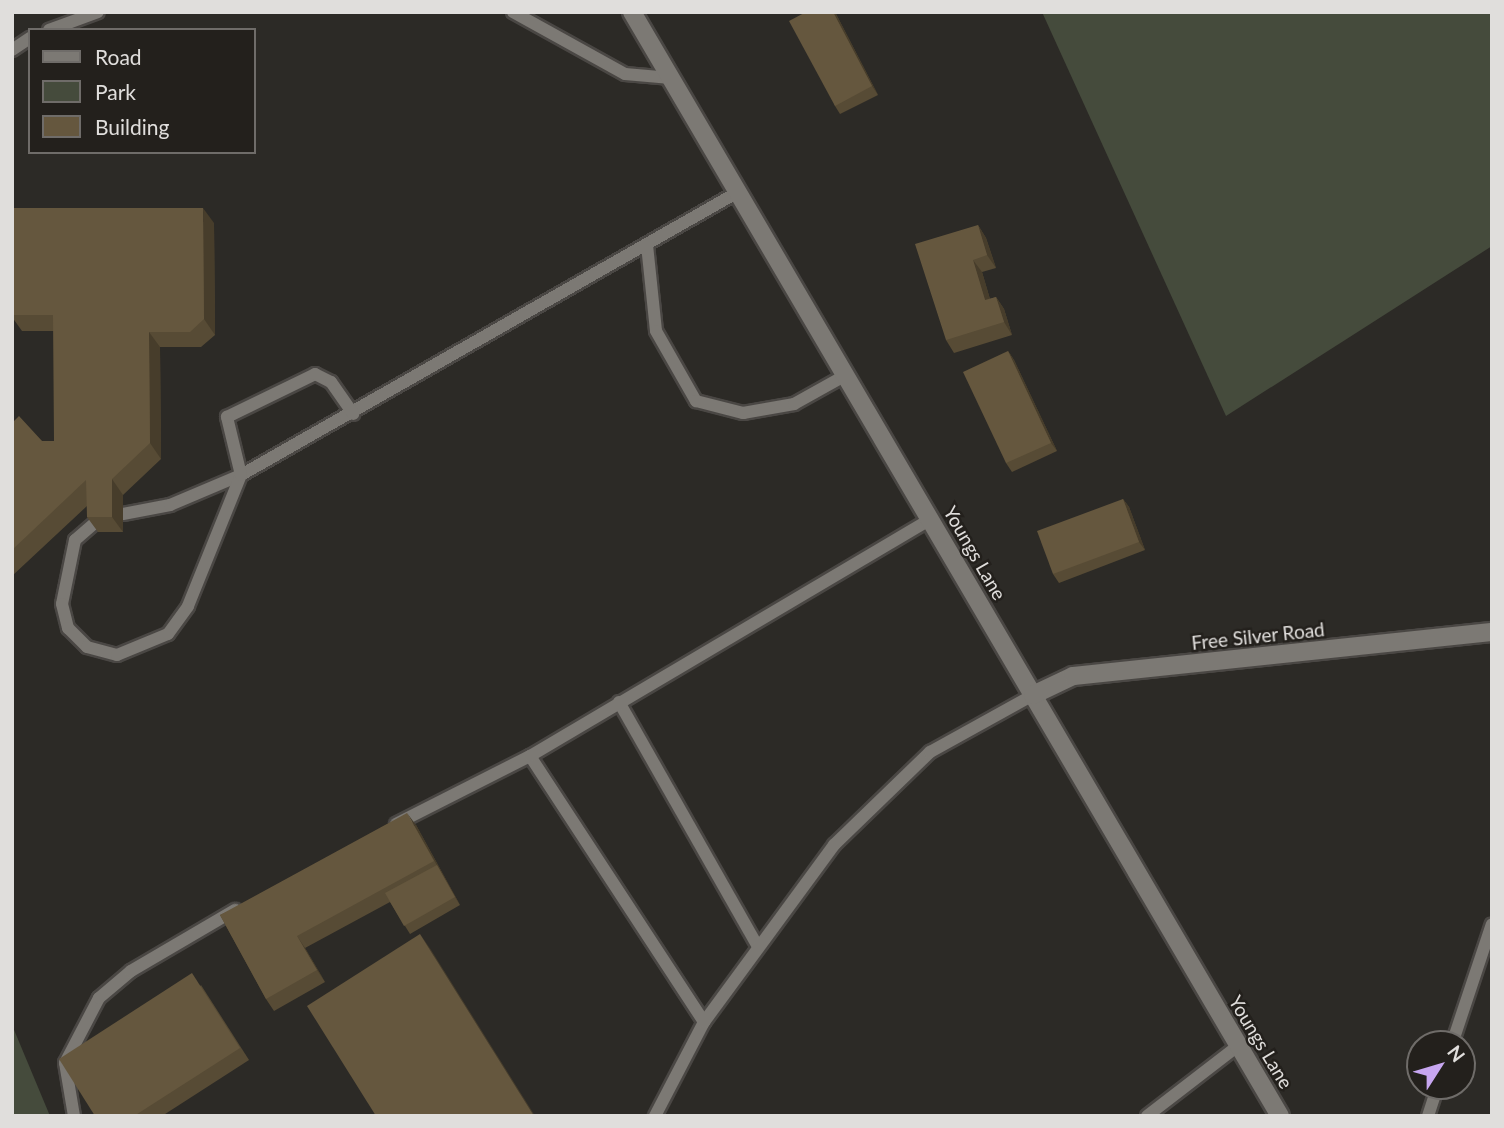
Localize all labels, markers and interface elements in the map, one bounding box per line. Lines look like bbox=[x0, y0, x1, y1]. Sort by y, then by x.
legend bbox=[28, 28, 256, 154]
text: Road bbox=[95, 44, 142, 69]
text: Park bbox=[95, 79, 136, 104]
text: Building bbox=[95, 114, 170, 139]
street label: Youngs Lane bbox=[939, 502, 1011, 604]
street label: Free Silver Road bbox=[1190, 618, 1326, 654]
street label: Youngs Lane bbox=[1224, 991, 1298, 1093]
north arrow bbox=[1406, 1030, 1476, 1100]
text: N bbox=[1443, 1040, 1470, 1066]

